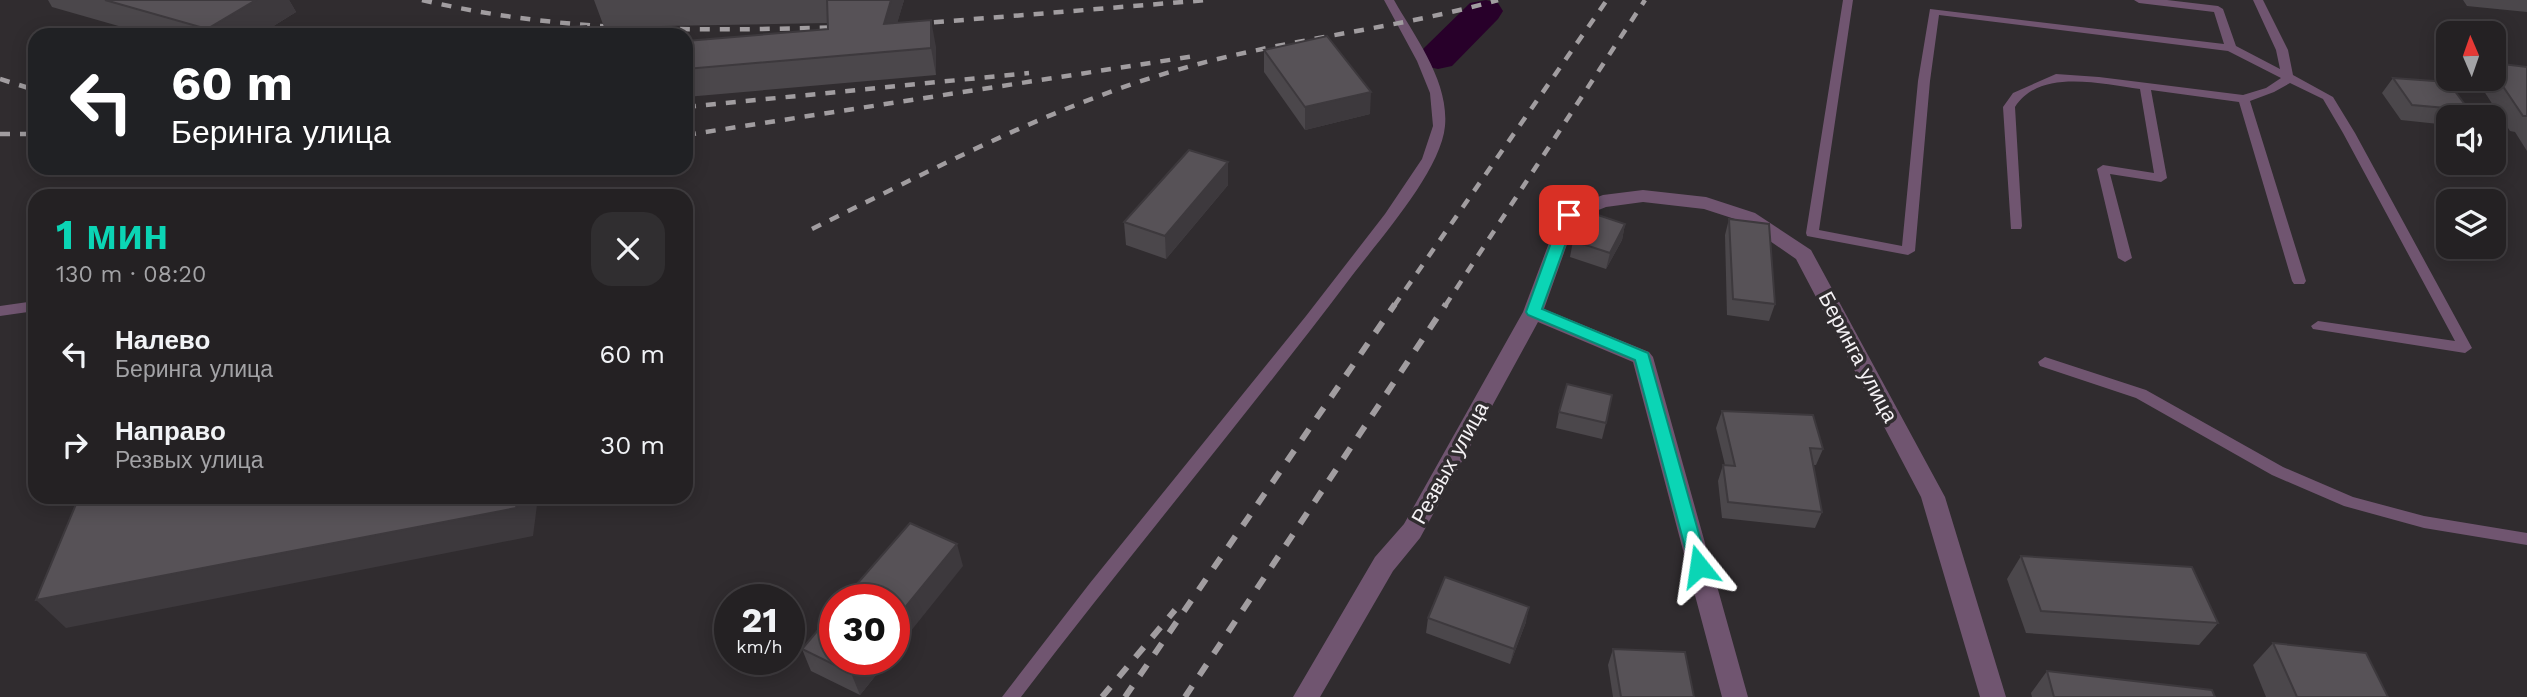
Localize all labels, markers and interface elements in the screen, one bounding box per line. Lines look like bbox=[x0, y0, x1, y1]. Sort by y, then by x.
north arrow bbox=[2436, 21, 2506, 91]
map controls bbox=[2436, 21, 2506, 259]
text: 60 m bbox=[171, 54, 293, 112]
icon: left bbox=[56, 56, 147, 147]
button: sound bbox=[2436, 105, 2506, 175]
text: Беринга улица bbox=[171, 113, 391, 151]
pin bbox=[1539, 185, 1599, 245]
button: layers bbox=[2436, 189, 2506, 259]
icon: arrive bbox=[1550, 196, 1588, 234]
text: 1 мин bbox=[56, 210, 168, 259]
button: close bbox=[591, 212, 665, 286]
text: 130 m · 08:20 bbox=[56, 261, 206, 288]
street label: Беринга улица bbox=[1814, 287, 1903, 427]
text: Налево bbox=[115, 325, 210, 355]
icon: left bbox=[56, 335, 94, 373]
text: 60 m bbox=[599, 339, 665, 369]
text: Беринга улица bbox=[115, 356, 273, 383]
street label: Резвых улица bbox=[1406, 397, 1494, 528]
text: Направо bbox=[115, 416, 226, 446]
icon: right bbox=[56, 426, 94, 464]
text: 30 m bbox=[600, 430, 665, 460]
text: Резвых улица bbox=[115, 447, 263, 474]
position arrow bbox=[1662, 529, 1736, 603]
speed limit sign: 30 bbox=[819, 584, 910, 675]
text: 21 bbox=[742, 599, 777, 641]
text: km/h bbox=[736, 636, 783, 657]

